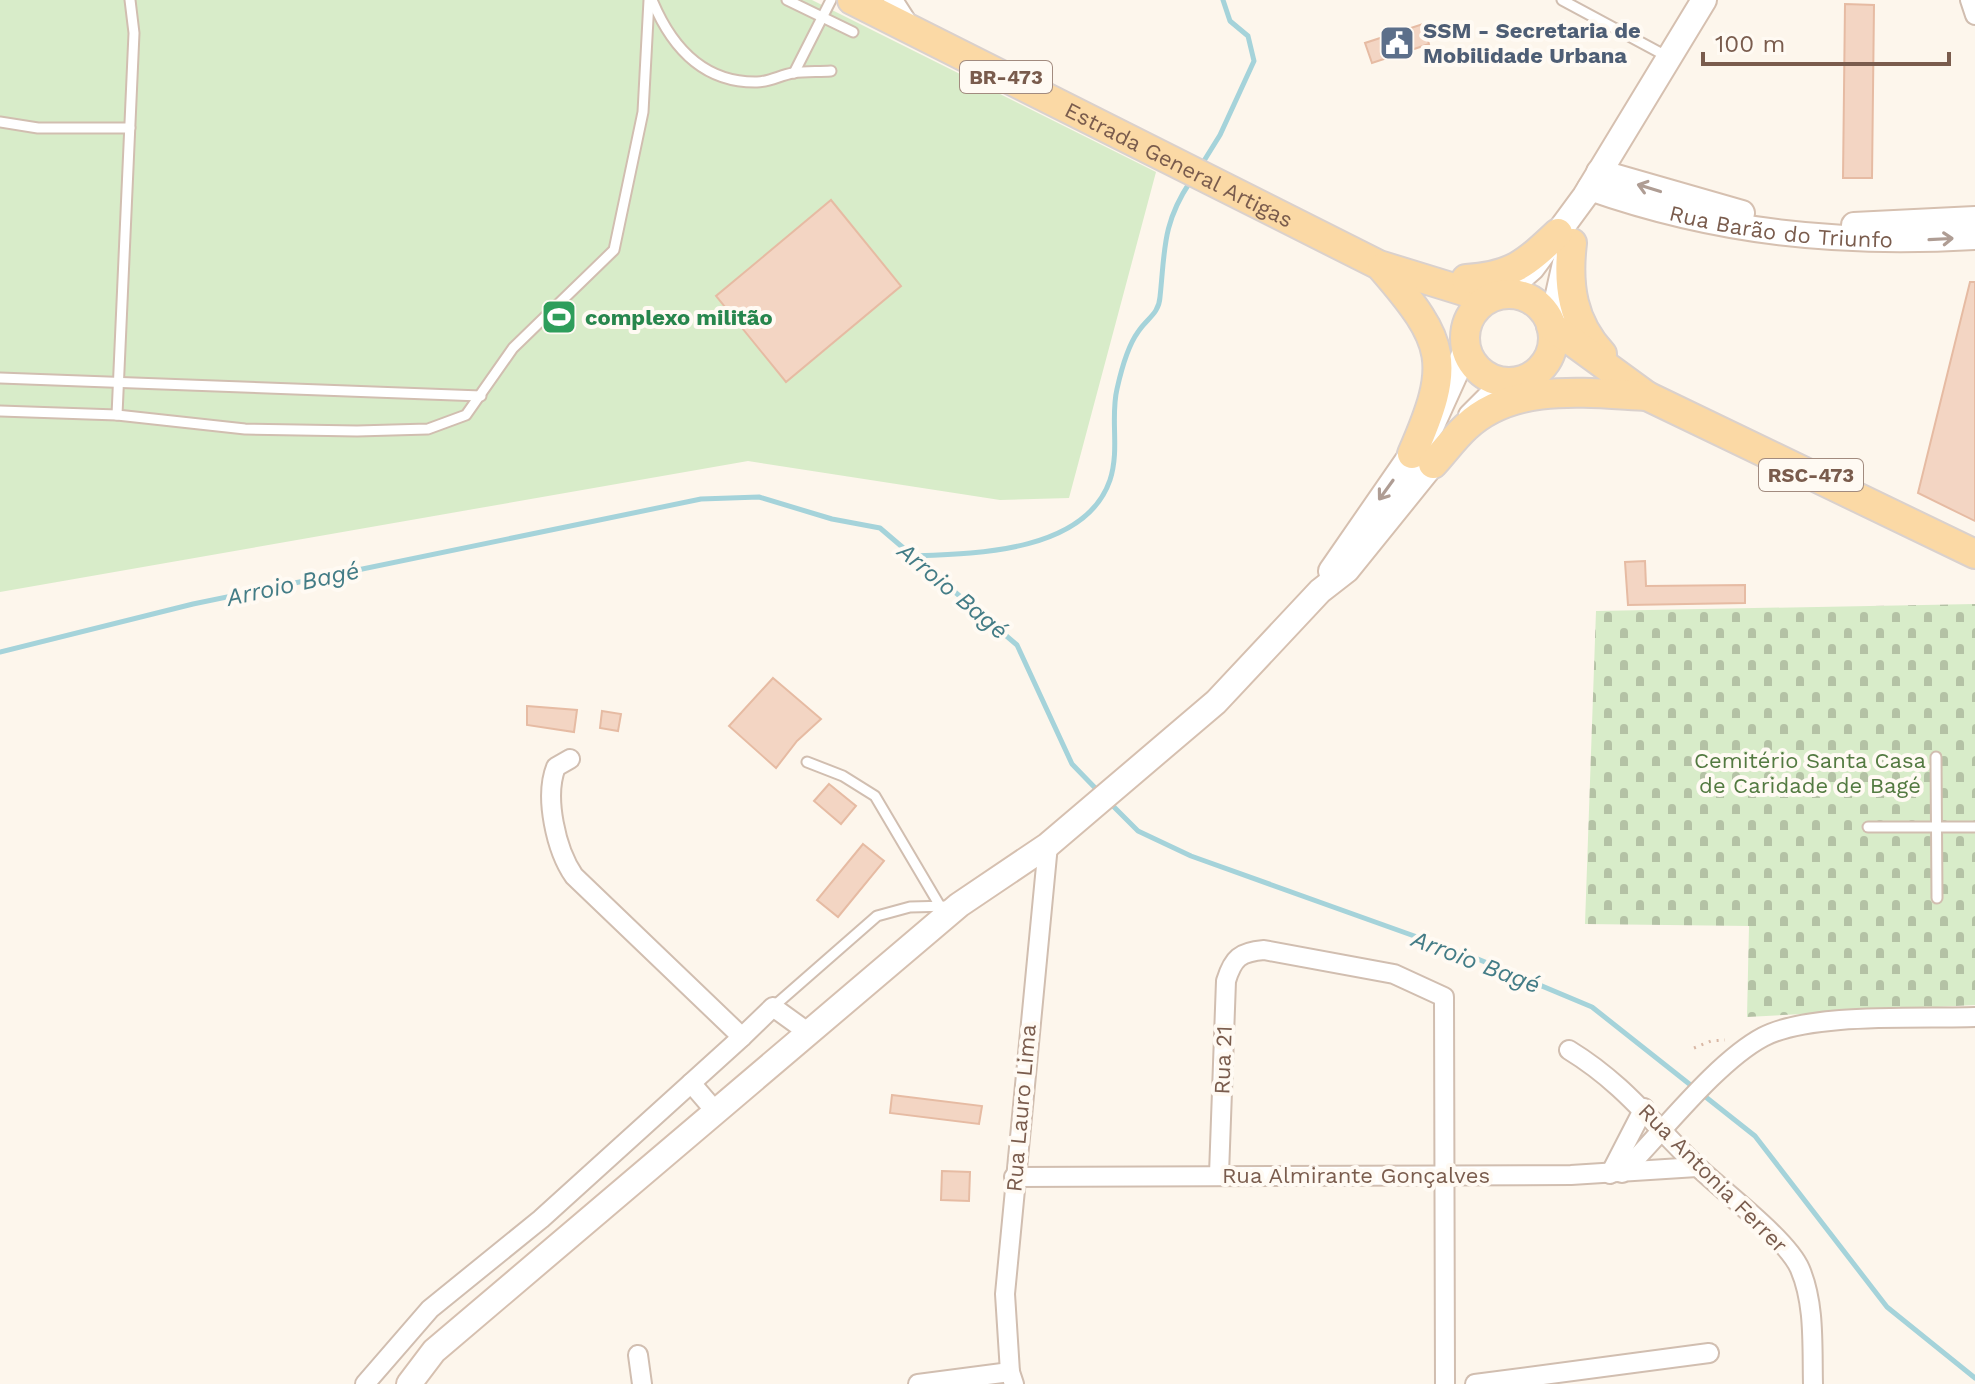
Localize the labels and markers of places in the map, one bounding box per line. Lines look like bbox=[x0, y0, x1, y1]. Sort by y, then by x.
place label: SSM - Secretaria de Mobilidade Urbana bbox=[1423, 18, 1641, 68]
public building icon: SSM - Secretaria de Mobilidade Urbana bbox=[1378, 24, 1416, 62]
sports icon: complexo militão bbox=[540, 298, 578, 336]
place label: complexo militão bbox=[585, 305, 773, 330]

